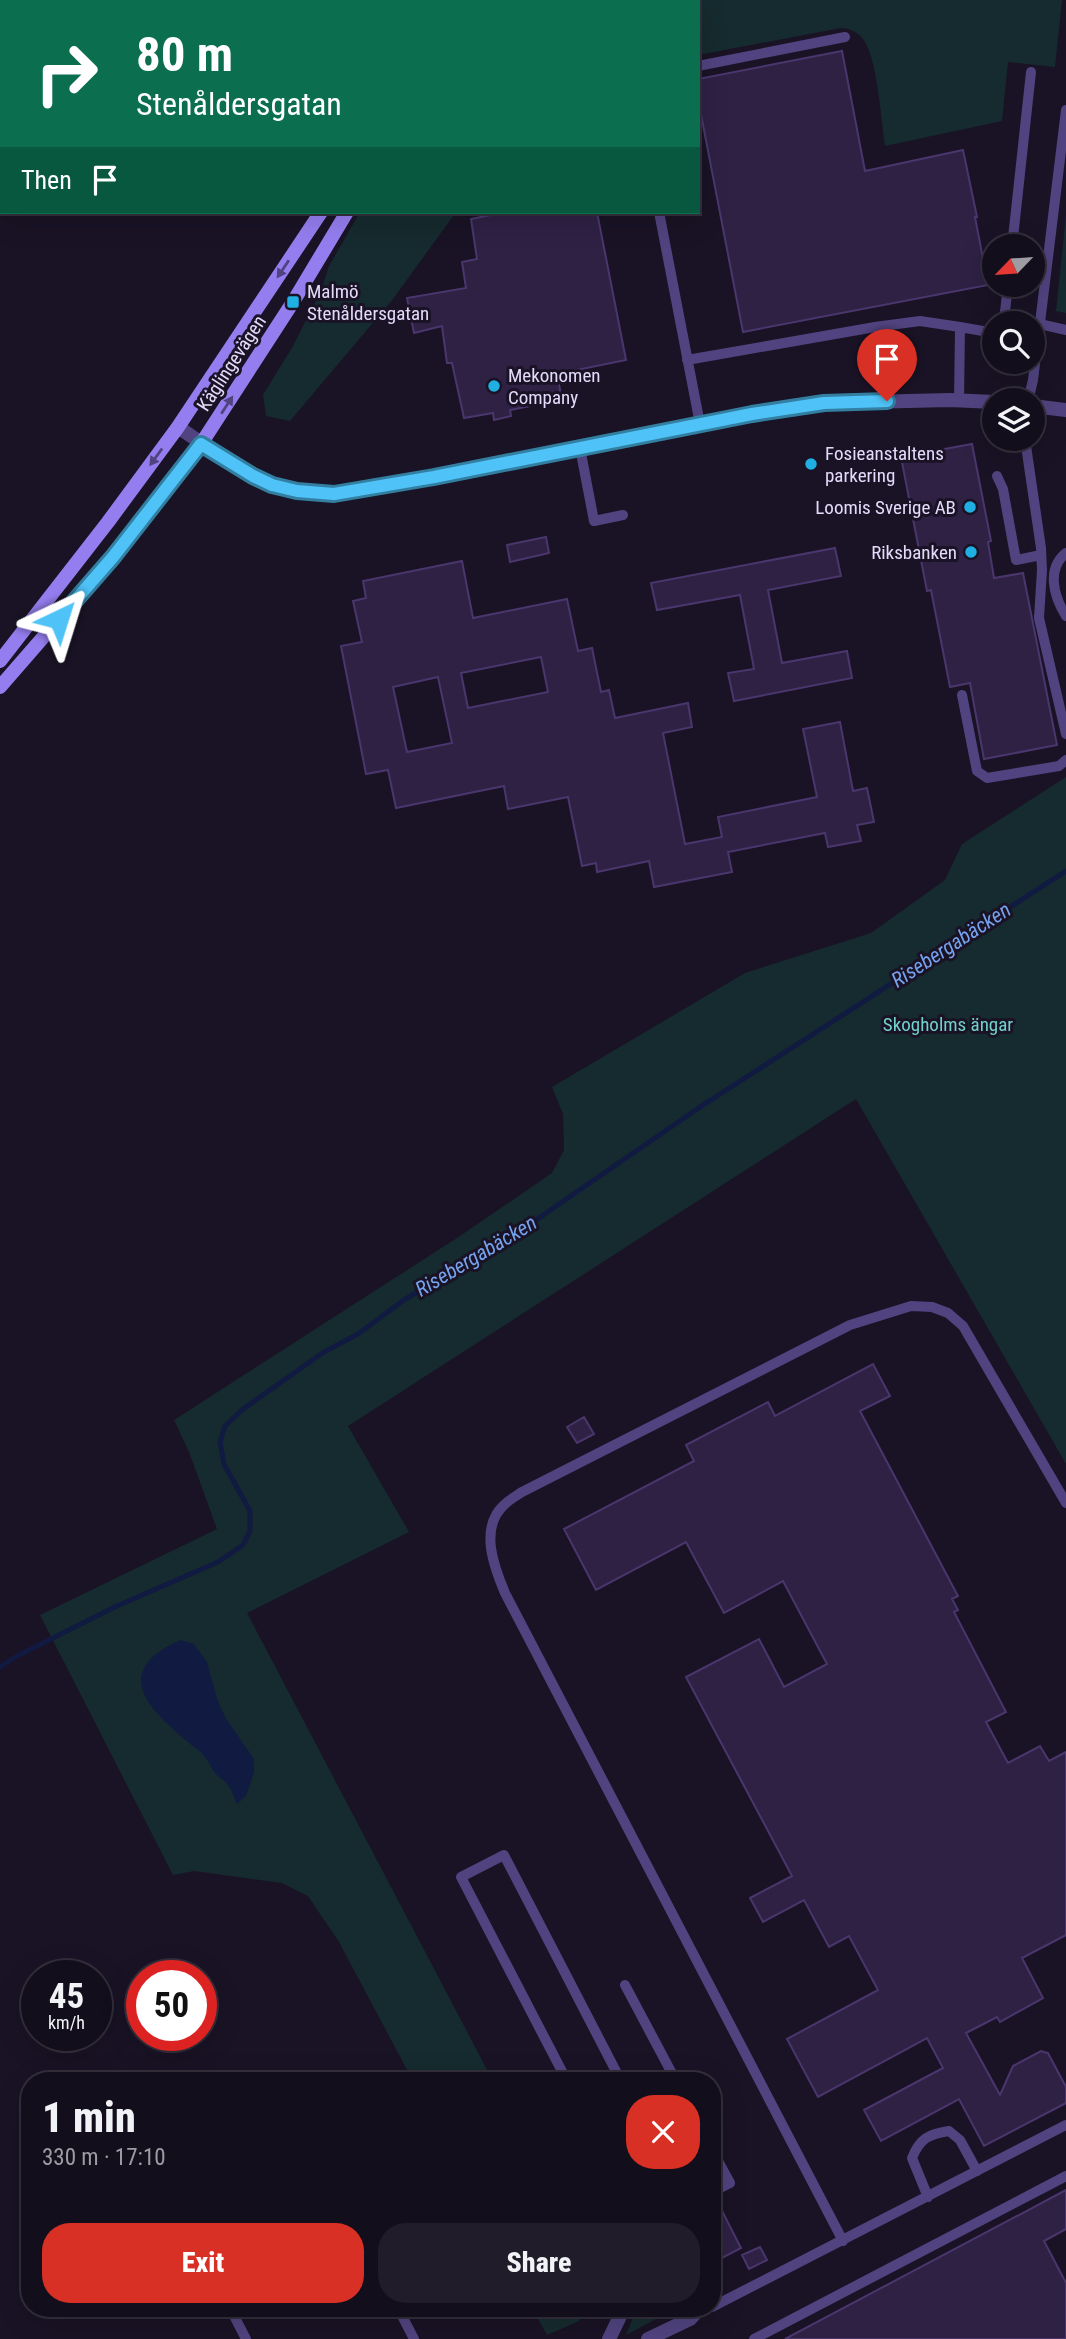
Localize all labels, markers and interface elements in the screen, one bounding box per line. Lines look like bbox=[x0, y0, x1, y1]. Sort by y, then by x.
text: 80 m bbox=[136, 26, 233, 83]
icon: right bbox=[21, 28, 112, 119]
text: Stenåldersgatan bbox=[136, 85, 342, 123]
icon: arrive bbox=[86, 161, 124, 199]
text: Then bbox=[21, 165, 72, 195]
north arrow bbox=[982, 234, 1045, 298]
map controls bbox=[982, 234, 1045, 451]
one-way arrow bbox=[277, 259, 290, 278]
place label: Malmö Stenåldersgatan bbox=[307, 280, 429, 325]
marker: Malmö Stenåldersgatan bbox=[285, 294, 301, 310]
street label: Käglingevägen bbox=[192, 311, 271, 415]
button: search bbox=[982, 311, 1045, 374]
pin bbox=[857, 329, 917, 401]
icon: arrive bbox=[868, 340, 906, 378]
place label: Mekonomen Company bbox=[508, 364, 601, 409]
marker: Mekonomen Company bbox=[486, 378, 502, 394]
button: layers bbox=[982, 388, 1045, 451]
one-way arrow bbox=[220, 396, 233, 415]
place label: Fosieanstaltens parkering bbox=[825, 442, 944, 487]
one-way arrow bbox=[149, 448, 163, 466]
marker: Fosieanstaltens parkering bbox=[803, 456, 819, 472]
place label: Loomis Sverige AB bbox=[815, 496, 956, 519]
marker: Loomis Sverige AB bbox=[962, 499, 978, 515]
place label: Riksbanken bbox=[871, 541, 957, 564]
marker: Riksbanken bbox=[963, 544, 979, 560]
position arrow bbox=[22, 582, 96, 656]
water label: Risebergabäcken bbox=[887, 898, 1015, 992]
park label: Skogholms ängar bbox=[883, 1013, 1013, 1036]
water label: Risebergabäcken bbox=[411, 1210, 541, 1302]
speed limit sign: 50 bbox=[126, 1960, 217, 2051]
text: 45 bbox=[49, 1976, 84, 2017]
text: km/h bbox=[48, 2012, 85, 2033]
text: 1 min bbox=[42, 2093, 136, 2142]
button: close bbox=[626, 2095, 700, 2169]
text: 330 m · 17:10 bbox=[42, 2144, 166, 2171]
button: Exit bbox=[42, 2223, 364, 2303]
button: Share bbox=[378, 2223, 700, 2303]

